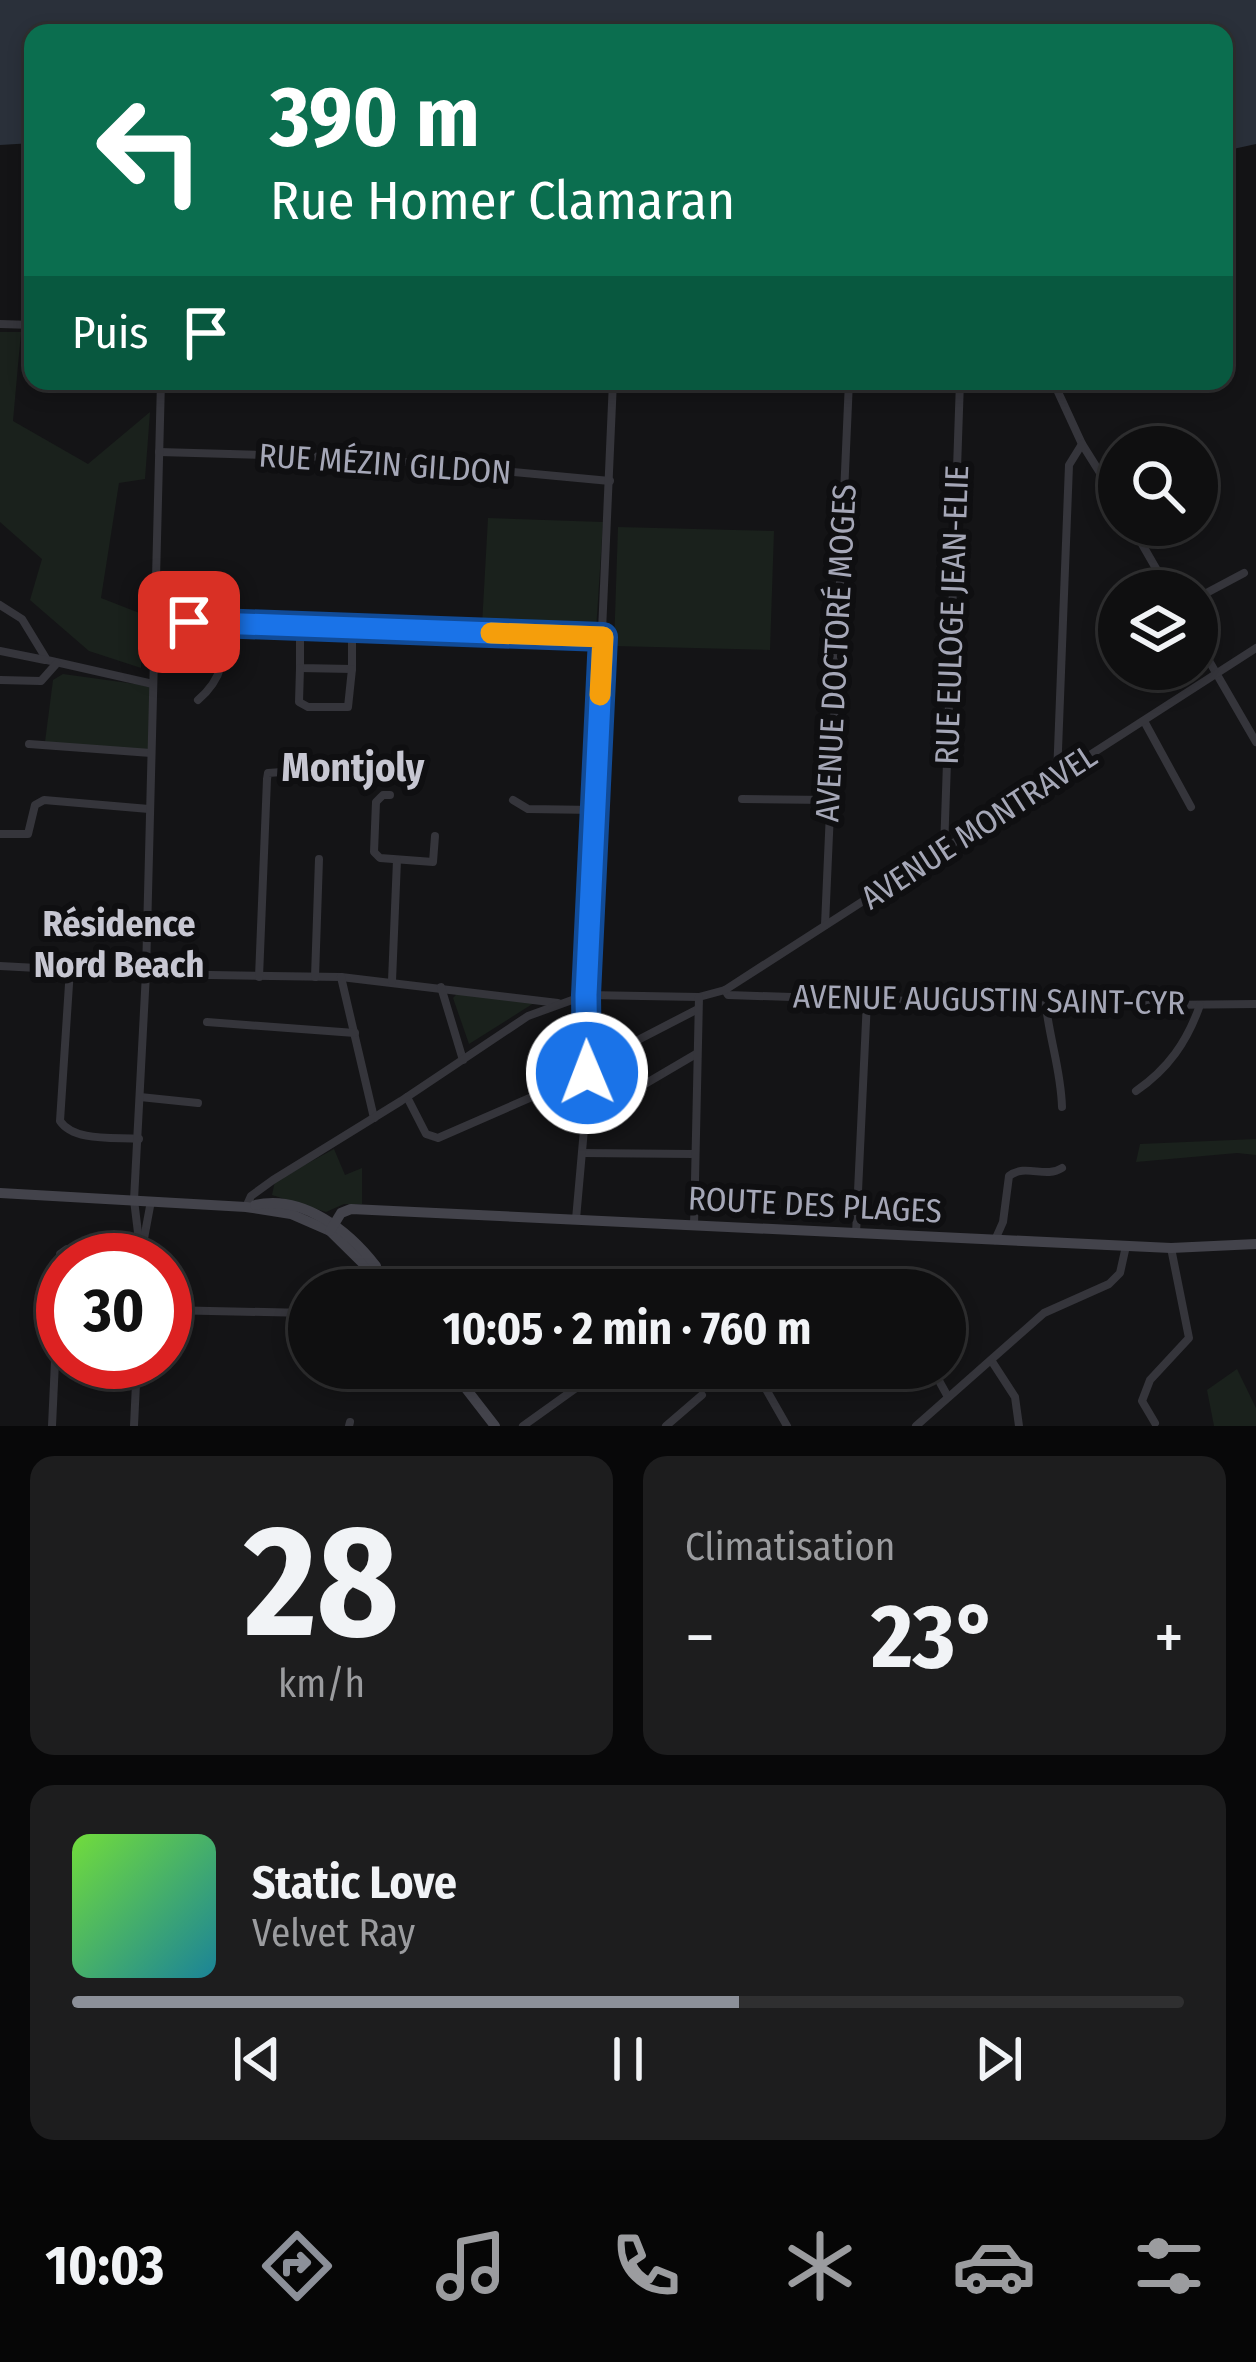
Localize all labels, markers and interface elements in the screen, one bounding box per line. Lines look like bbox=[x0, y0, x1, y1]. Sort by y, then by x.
text: 390 m bbox=[270, 67, 480, 168]
icon: left bbox=[72, 72, 228, 228]
text: Rue Homer Clamaran bbox=[270, 169, 735, 233]
icon: arrive bbox=[173, 300, 239, 366]
text: Puis bbox=[72, 306, 149, 360]
map controls bbox=[1098, 426, 1218, 690]
button: search bbox=[1098, 426, 1218, 546]
street label: RUE MÉZIN GILDON bbox=[257, 435, 513, 493]
street label: RUE EULOGE JEAN-ELIE bbox=[927, 465, 977, 765]
street label: AVENUE DOCTORÉ MOGES bbox=[807, 483, 865, 823]
button: layers bbox=[1098, 570, 1218, 690]
pin bbox=[138, 571, 240, 673]
icon: arrive bbox=[156, 589, 222, 655]
street label: AVENUE MONTRAVEL bbox=[854, 736, 1105, 918]
district label: Montjoly bbox=[282, 745, 425, 791]
district label: Résidence Nord Beach bbox=[34, 902, 204, 987]
street label: AVENUE AUGUSTIN SAINT-CYR bbox=[792, 977, 1186, 1023]
position arrow bbox=[524, 1010, 650, 1136]
street label: ROUTE DES PLAGES bbox=[687, 1178, 943, 1232]
speed limit sign: 30 bbox=[36, 1233, 192, 1389]
text: 10:05 · 2 min · 760 m bbox=[443, 1302, 811, 1356]
text: 28 bbox=[244, 1489, 399, 1676]
text: Climatisation bbox=[685, 1524, 895, 1570]
text: 23° bbox=[871, 1583, 998, 1691]
text: − bbox=[685, 1598, 715, 1677]
text: + bbox=[1154, 1598, 1184, 1677]
text: km/h bbox=[278, 1661, 365, 1707]
text: Static Love bbox=[252, 1856, 457, 1910]
text: Velvet Ray bbox=[252, 1910, 415, 1956]
icon: previous bbox=[224, 2026, 290, 2092]
icon: pause bbox=[595, 2026, 661, 2092]
icon: next bbox=[966, 2026, 1032, 2092]
icon: directions bbox=[255, 2224, 339, 2308]
icon: music bbox=[429, 2224, 513, 2308]
icon: phone bbox=[604, 2224, 688, 2308]
icon: climate bbox=[778, 2224, 862, 2308]
icon: car bbox=[952, 2224, 1036, 2308]
icon: filters bbox=[1127, 2224, 1211, 2308]
text: 10:03 bbox=[45, 2234, 164, 2298]

